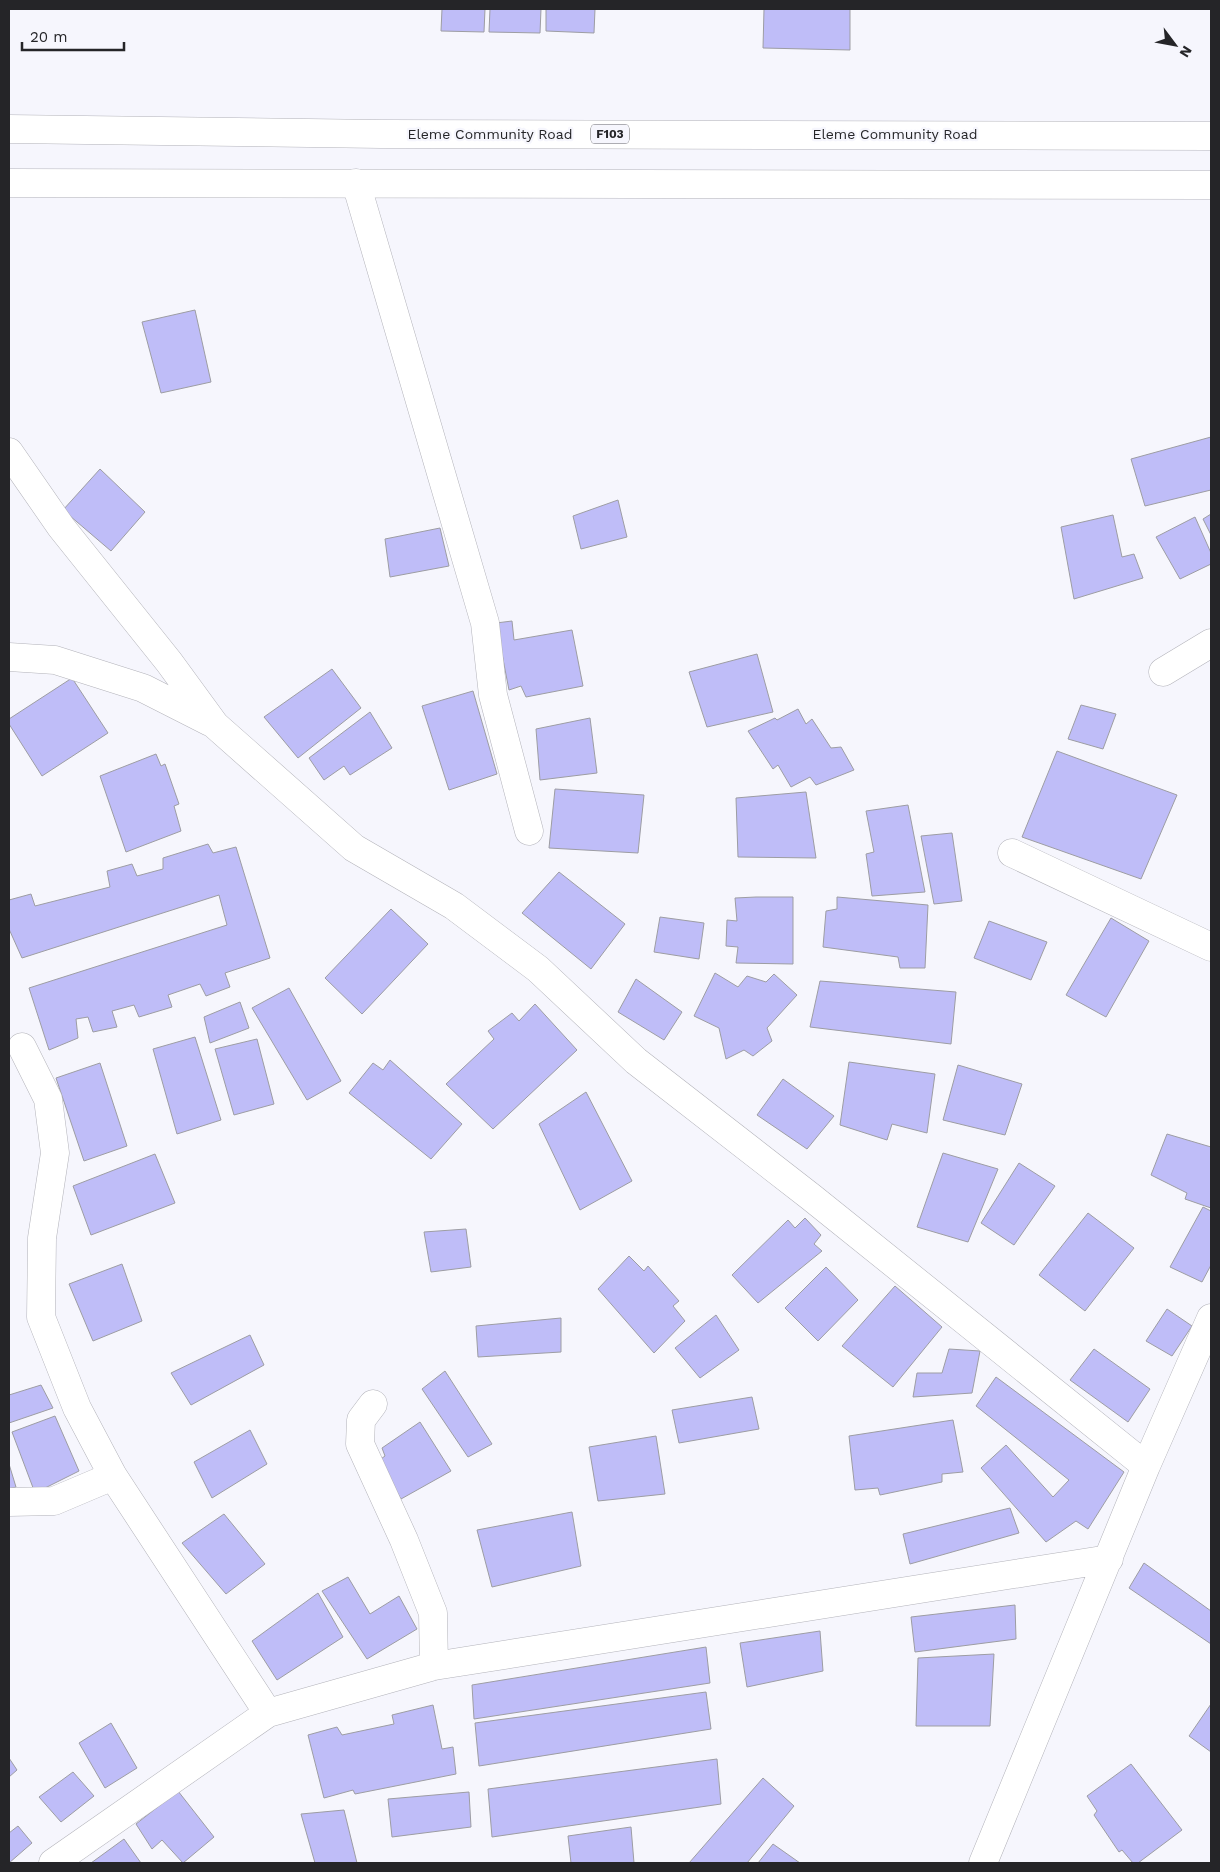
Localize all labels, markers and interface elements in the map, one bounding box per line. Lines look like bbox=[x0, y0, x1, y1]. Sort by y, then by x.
scale bar bbox=[22, 20, 125, 52]
north arrow bbox=[1150, 20, 1200, 70]
text: 20 m bbox=[30, 28, 68, 46]
text: N bbox=[1176, 43, 1196, 61]
road number: F103 bbox=[591, 125, 629, 144]
street label: Eleme Community Road bbox=[408, 126, 572, 142]
street label: Eleme Community Road bbox=[813, 126, 977, 142]

